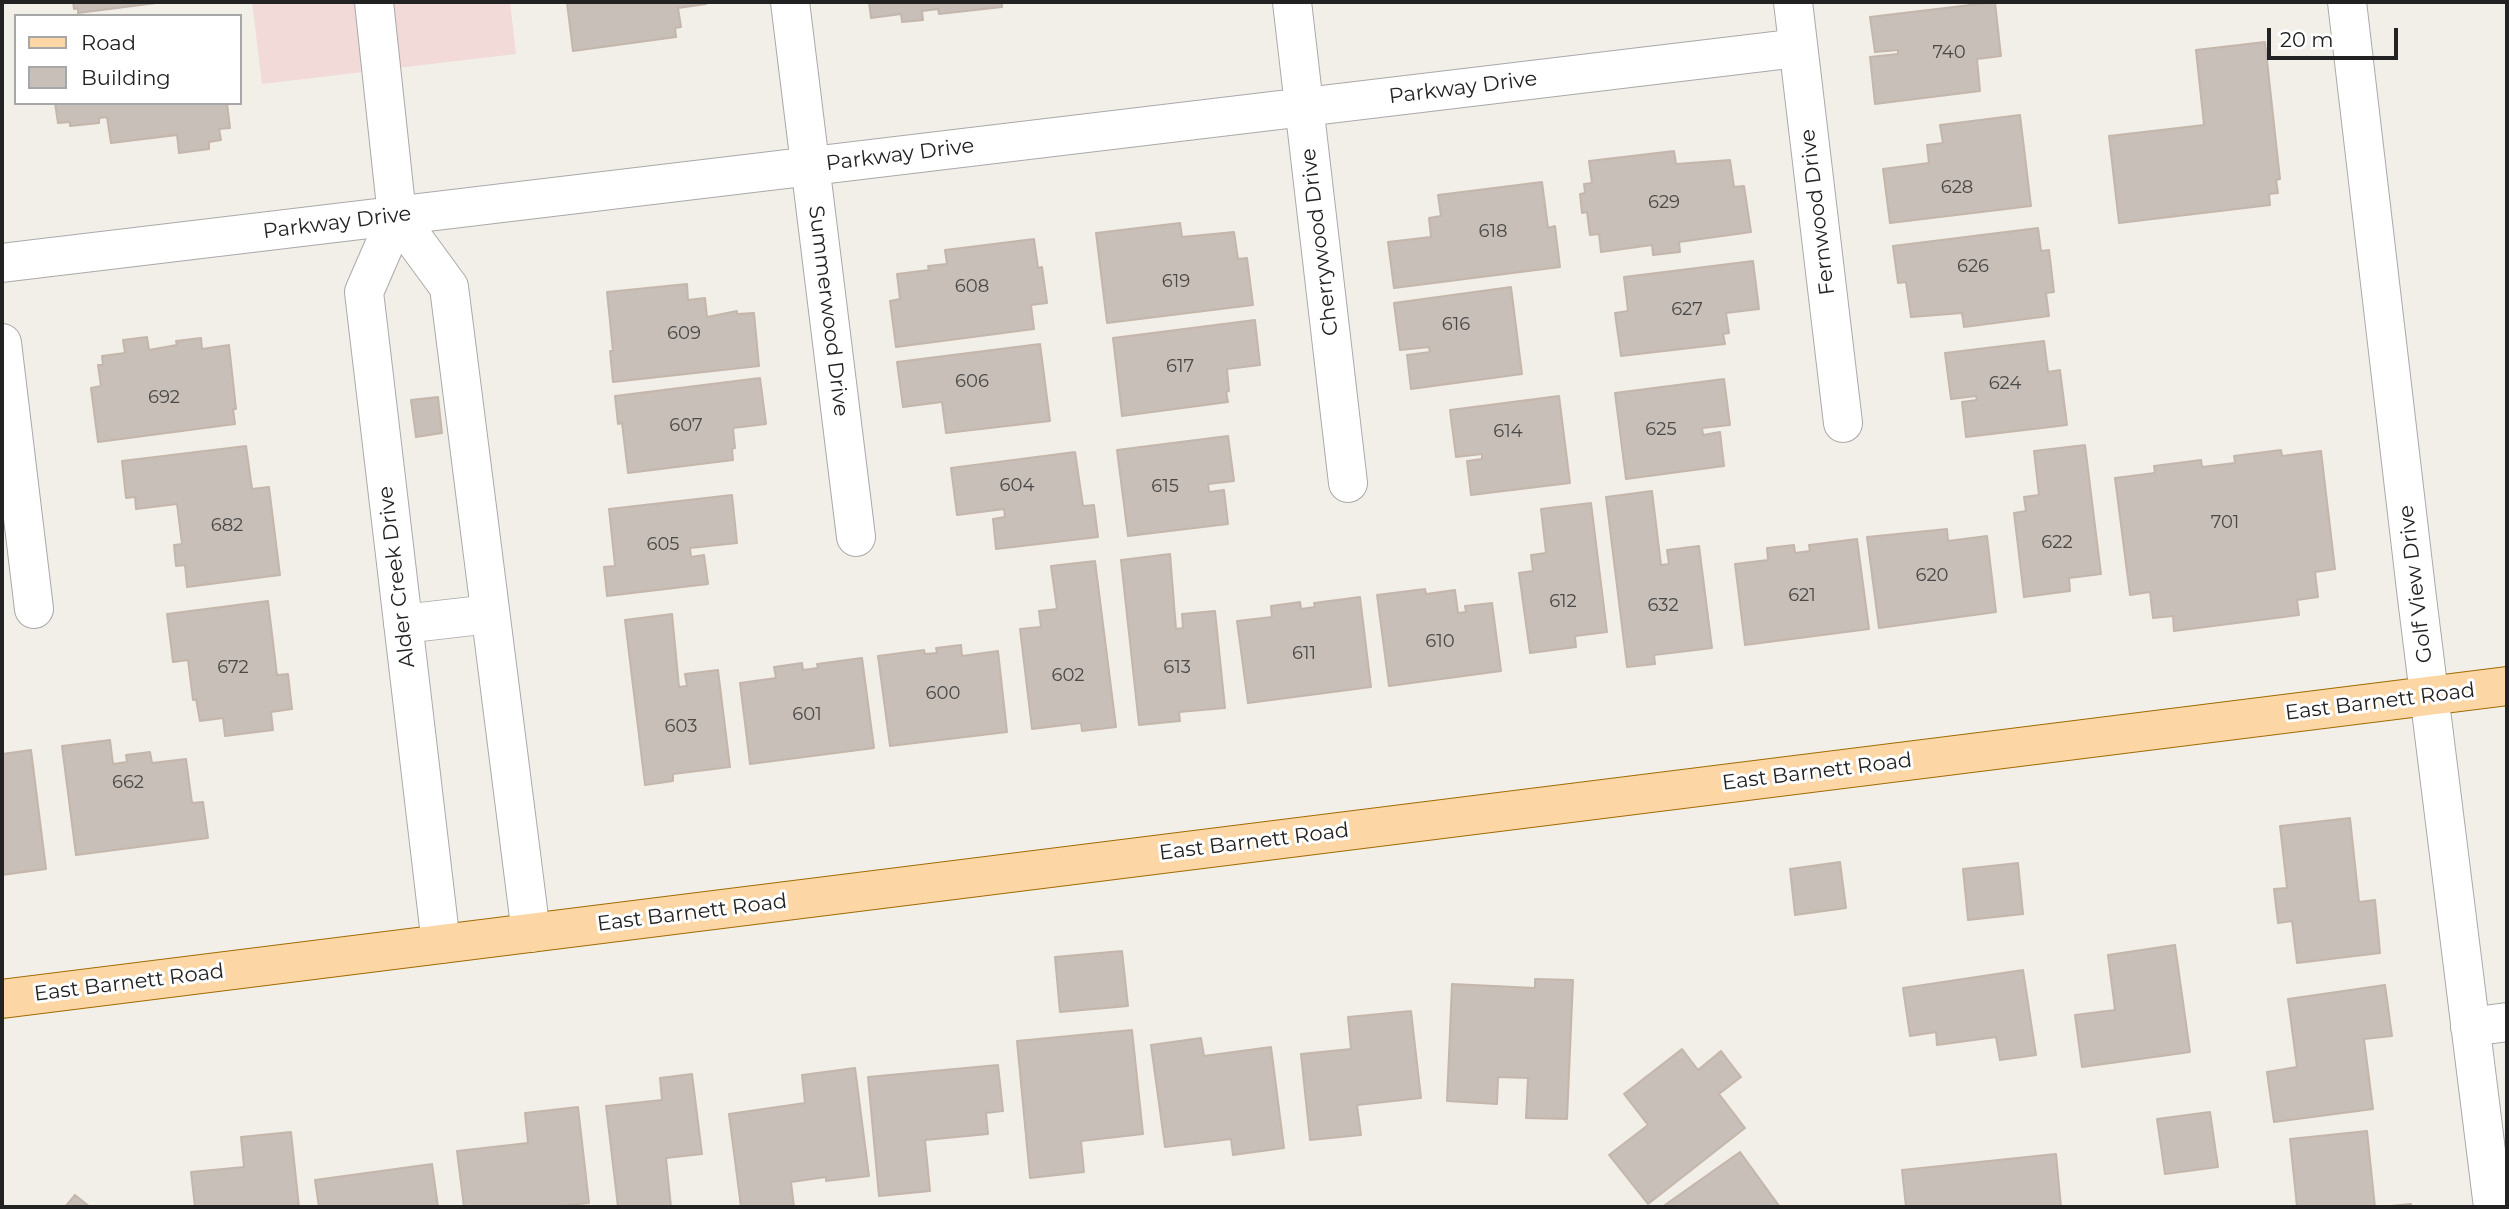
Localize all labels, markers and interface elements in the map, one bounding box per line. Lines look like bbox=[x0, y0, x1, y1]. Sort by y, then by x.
legend bbox=[14, 14, 242, 105]
scale bar bbox=[2271, 14, 2402, 58]
text: 20 m bbox=[2280, 27, 2334, 52]
text: Road bbox=[81, 30, 136, 55]
house number: 740 bbox=[1932, 42, 1966, 64]
text: Building bbox=[81, 65, 171, 90]
street label: Parkway Drive bbox=[1387, 66, 1539, 110]
street label: Fernwood Drive bbox=[1795, 128, 1841, 296]
street label: Parkway Drive bbox=[824, 133, 976, 177]
street label: Cherrywood Drive bbox=[1296, 147, 1344, 337]
house number: 628 bbox=[1941, 177, 1973, 199]
house number: 629 bbox=[1648, 192, 1680, 214]
street label: Parkway Drive bbox=[261, 201, 413, 245]
street label: Summerwood Drive bbox=[803, 204, 853, 418]
house number: 618 bbox=[1479, 221, 1507, 243]
house number: 626 bbox=[1957, 256, 1989, 278]
house number: 619 bbox=[1162, 271, 1190, 293]
house number: 608 bbox=[955, 276, 989, 298]
house number: 627 bbox=[1671, 299, 1703, 321]
house number: 616 bbox=[1442, 314, 1470, 336]
house number: 609 bbox=[667, 323, 701, 345]
house number: 617 bbox=[1166, 356, 1194, 378]
house number: 606 bbox=[955, 371, 989, 393]
house number: 624 bbox=[1989, 373, 2021, 395]
house number: 692 bbox=[148, 387, 180, 409]
house number: 607 bbox=[669, 415, 703, 437]
house number: 625 bbox=[1645, 419, 1677, 441]
house number: 614 bbox=[1493, 421, 1523, 443]
house number: 604 bbox=[1000, 475, 1034, 497]
house number: 615 bbox=[1151, 476, 1179, 498]
street label: Alder Creek Drive bbox=[373, 485, 421, 669]
street label: Golf View Drive bbox=[2394, 504, 2438, 664]
house number: 701 bbox=[2211, 512, 2239, 534]
house number: 682 bbox=[211, 515, 243, 537]
house number: 622 bbox=[2041, 532, 2073, 554]
house number: 605 bbox=[646, 534, 680, 556]
house number: 620 bbox=[1915, 565, 1949, 587]
house number: 621 bbox=[1788, 585, 1816, 607]
house number: 612 bbox=[1549, 591, 1577, 613]
house number: 632 bbox=[1647, 595, 1679, 617]
house number: 610 bbox=[1425, 631, 1455, 653]
house number: 611 bbox=[1292, 643, 1316, 665]
house number: 672 bbox=[217, 657, 249, 679]
house number: 613 bbox=[1163, 657, 1191, 679]
house number: 602 bbox=[1051, 665, 1085, 687]
street label: East Barnett Road bbox=[2284, 678, 2476, 726]
house number: 600 bbox=[926, 683, 960, 705]
house number: 601 bbox=[792, 704, 822, 726]
house number: 603 bbox=[665, 716, 697, 738]
street label: East Barnett Road bbox=[1721, 748, 1913, 796]
house number: 662 bbox=[112, 772, 144, 794]
street label: East Barnett Road bbox=[1158, 818, 1350, 866]
street label: East Barnett Road bbox=[596, 889, 788, 937]
street label: East Barnett Road bbox=[33, 959, 225, 1007]

